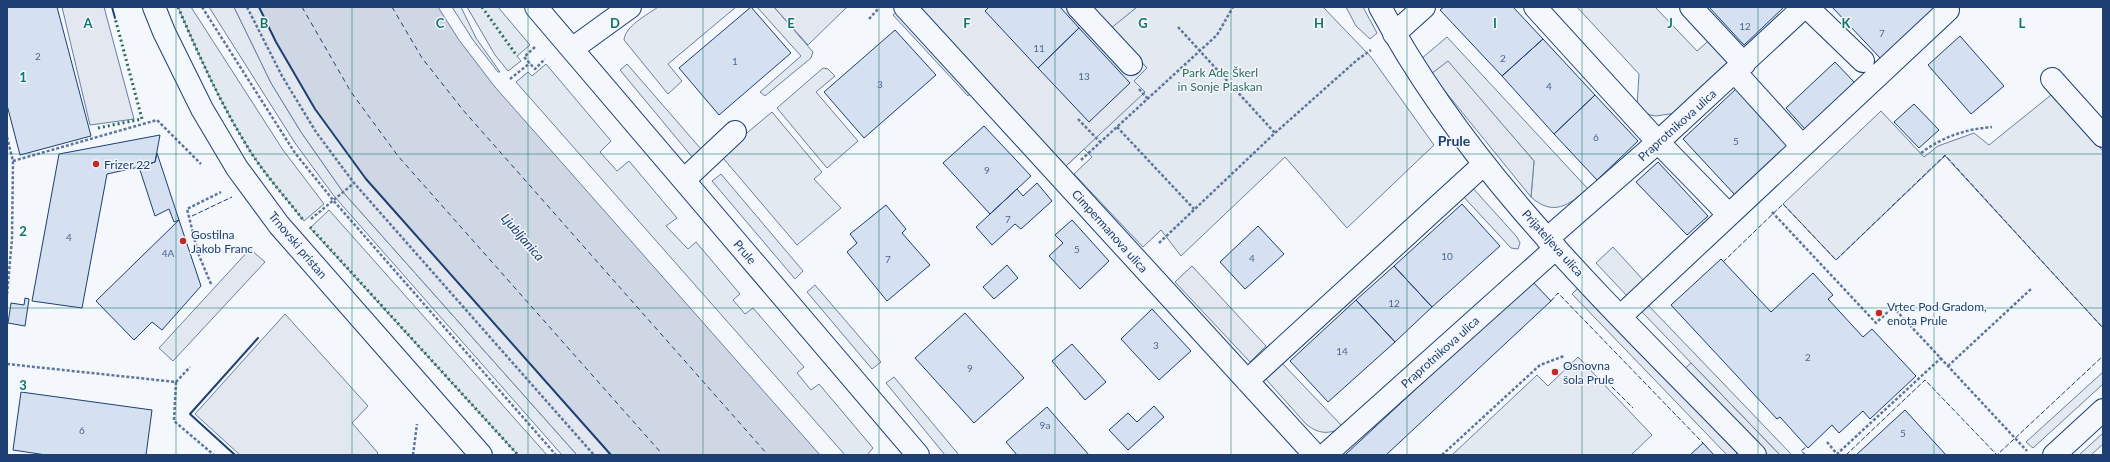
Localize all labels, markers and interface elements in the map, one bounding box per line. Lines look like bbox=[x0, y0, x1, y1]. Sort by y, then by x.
text: A bbox=[82, 15, 93, 31]
text: B bbox=[260, 15, 269, 31]
text: C bbox=[436, 15, 445, 31]
text: D bbox=[610, 15, 620, 31]
text: E bbox=[787, 15, 795, 31]
text: F bbox=[963, 15, 971, 31]
text: G bbox=[1138, 15, 1148, 31]
text: H bbox=[1314, 15, 1324, 31]
text: I bbox=[1493, 15, 1497, 31]
text: J bbox=[1667, 15, 1673, 31]
text: K bbox=[1842, 15, 1852, 31]
text: L bbox=[2019, 15, 2026, 31]
house number: 12 bbox=[1739, 20, 1751, 32]
house number: 7 bbox=[1879, 27, 1885, 39]
house number: 11 bbox=[1033, 42, 1045, 54]
house number: 2 bbox=[35, 50, 41, 62]
house number: 2 bbox=[1500, 52, 1506, 64]
house number: 1 bbox=[732, 55, 738, 67]
park label: Park Ade Škerl in Sonje Plaskan bbox=[1178, 65, 1262, 94]
text: 1 bbox=[19, 69, 27, 85]
house number: 13 bbox=[1078, 70, 1090, 82]
house number: 3 bbox=[877, 78, 883, 90]
house number: 4 bbox=[1546, 80, 1552, 92]
street label: Praprotnikova ulica bbox=[1635, 86, 1719, 164]
house number: 6 bbox=[1593, 131, 1599, 143]
district label: Prule bbox=[1438, 132, 1471, 149]
house number: 5 bbox=[1733, 135, 1739, 147]
place label: Frizer 22 bbox=[104, 157, 150, 172]
marker: Frizer 22 bbox=[91, 159, 101, 169]
house number: 9 bbox=[984, 164, 990, 176]
street label: Cimpermanova ulica bbox=[1069, 186, 1151, 276]
street label: Prijateljeva ulica bbox=[1519, 206, 1587, 280]
street label: Trnovski pristan bbox=[266, 208, 330, 282]
water label: Ljubljanica bbox=[498, 210, 548, 264]
house number: 7 bbox=[1005, 213, 1011, 225]
text: 2 bbox=[19, 223, 27, 239]
place label: Gostilna Jakob Franc bbox=[191, 227, 253, 256]
house number: 4 bbox=[66, 231, 72, 243]
marker: Gostilna Jakob Franc bbox=[178, 236, 188, 246]
street label: Prule bbox=[730, 237, 760, 267]
house number: 5 bbox=[1074, 243, 1080, 255]
house number: 4A bbox=[162, 247, 175, 259]
house number: 10 bbox=[1441, 250, 1453, 262]
house number: 4 bbox=[1249, 252, 1255, 264]
house number: 7 bbox=[885, 253, 891, 265]
house number: 12 bbox=[1388, 297, 1400, 309]
place label: Vrtec Pod Gradom, enota Prule bbox=[1887, 299, 1987, 328]
marker: Vrtec Pod Gradom, enota Prule bbox=[1874, 308, 1884, 318]
street label: Praprotnikova ulica bbox=[1398, 313, 1482, 391]
house number: 3 bbox=[1153, 339, 1159, 351]
house number: 14 bbox=[1336, 345, 1348, 357]
house number: 2 bbox=[1805, 351, 1811, 363]
place label: Osnovna šola Prule bbox=[1563, 358, 1614, 387]
house number: 9 bbox=[967, 362, 973, 374]
marker: Osnovna šola Prule bbox=[1550, 367, 1560, 377]
text: 3 bbox=[19, 377, 27, 393]
house number: 9a bbox=[1040, 419, 1050, 431]
house number: 6 bbox=[79, 424, 85, 436]
house number: 5 bbox=[1900, 427, 1906, 439]

